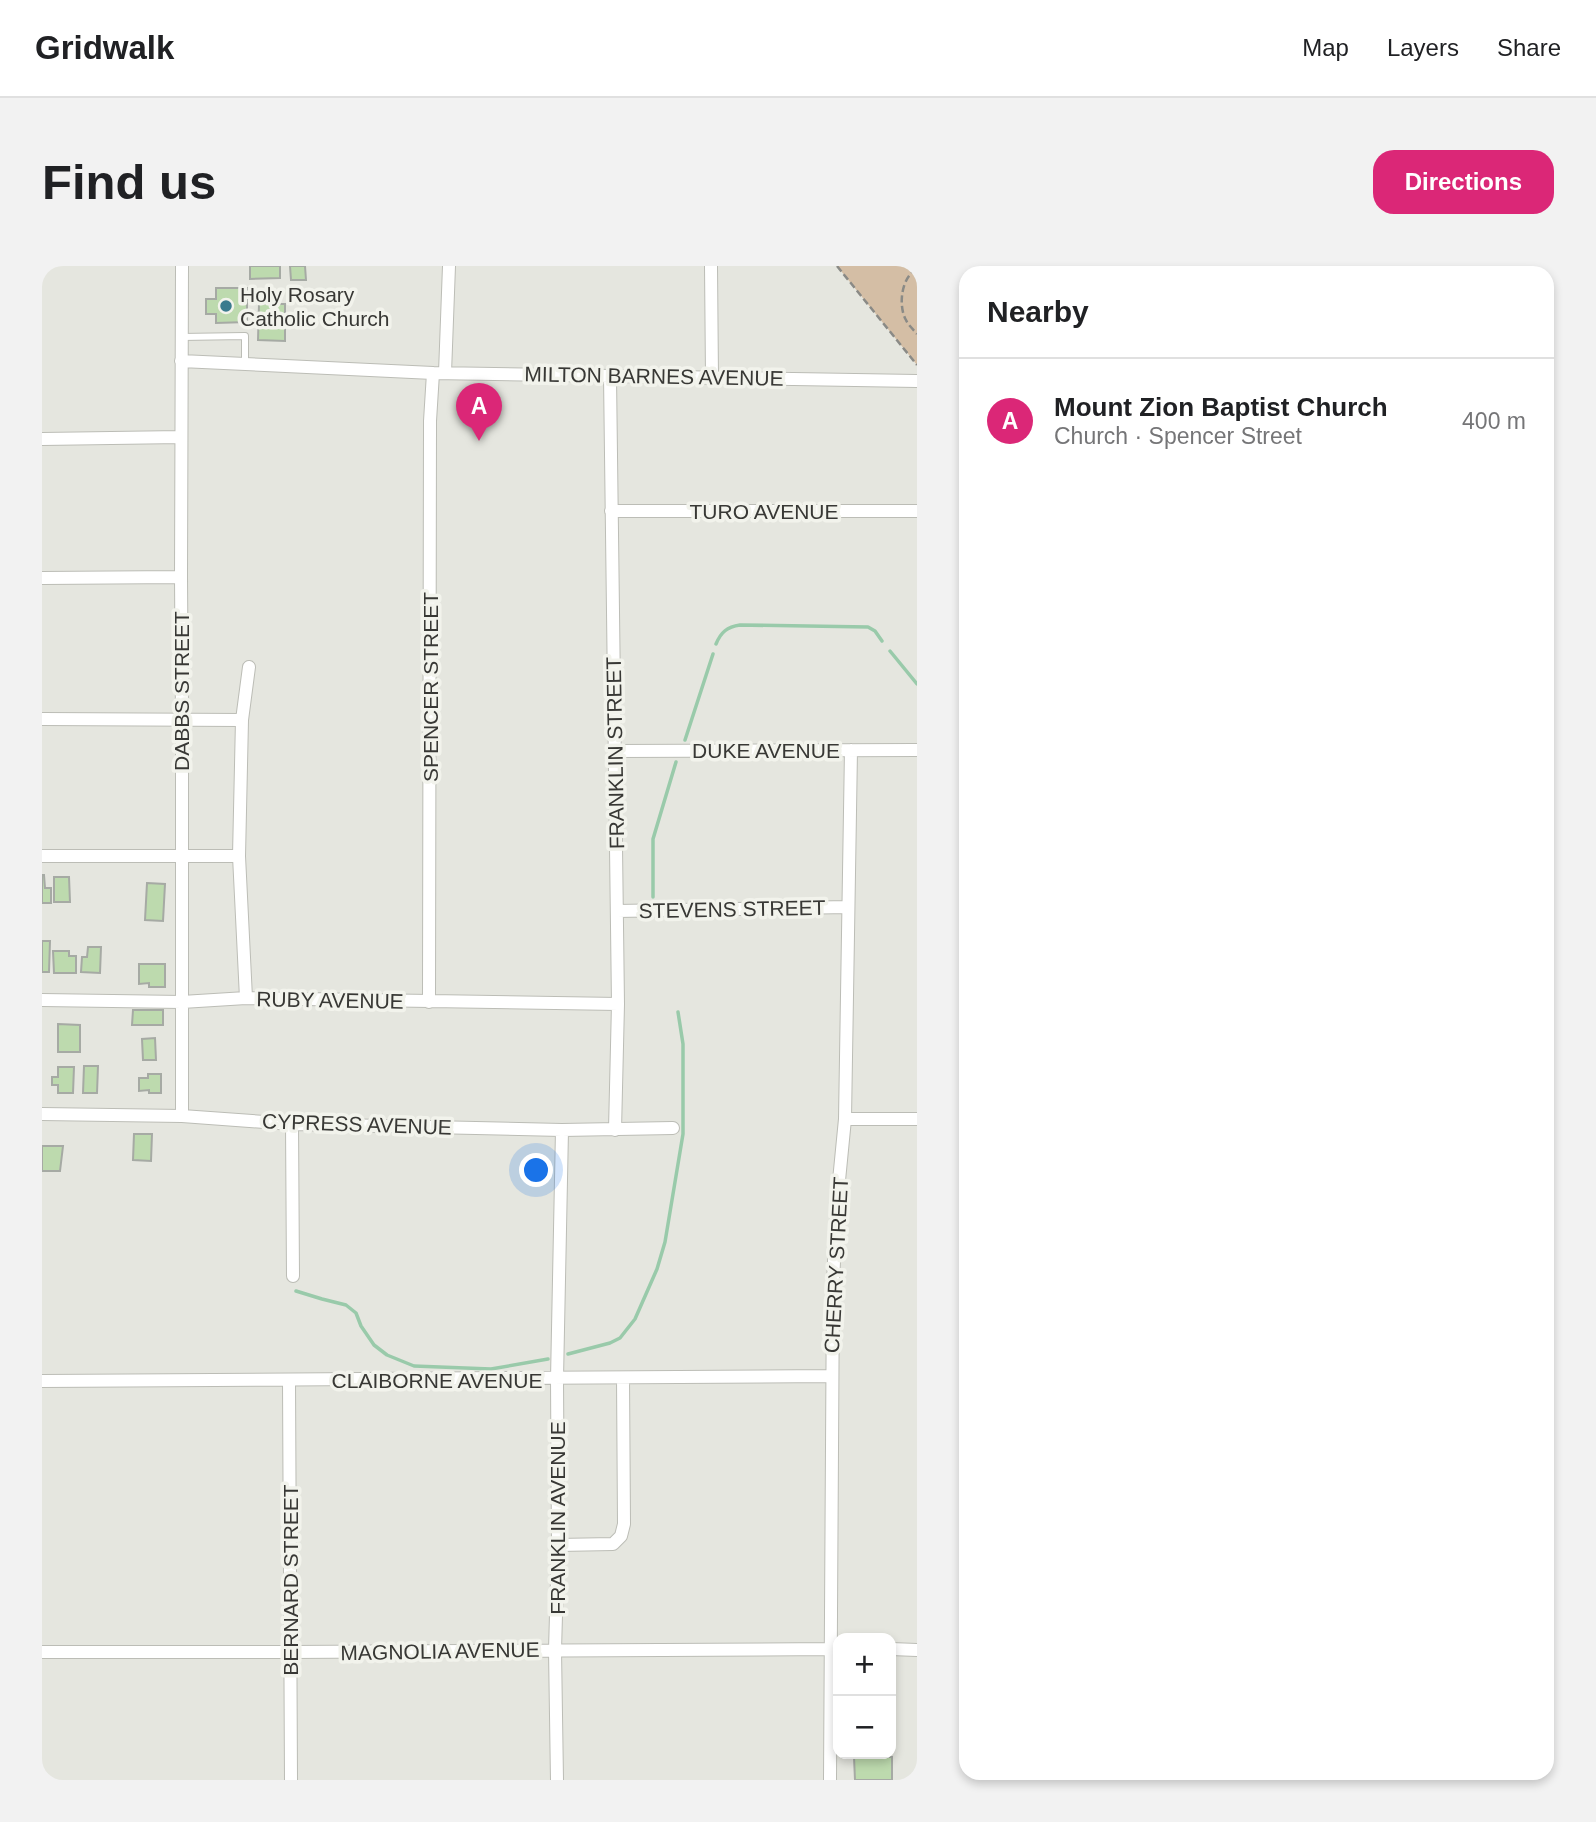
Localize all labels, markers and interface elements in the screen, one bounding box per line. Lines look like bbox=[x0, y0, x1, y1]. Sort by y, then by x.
text: Gridwalk bbox=[35, 29, 174, 66]
text: Map bbox=[1302, 34, 1349, 61]
text: Layers bbox=[1387, 34, 1459, 61]
text: Share bbox=[1497, 34, 1561, 61]
button: Directions bbox=[1373, 150, 1554, 214]
text: Find us bbox=[42, 155, 216, 209]
place label: Holy Rosary Catholic Church bbox=[240, 283, 389, 330]
text: Nearby bbox=[987, 295, 1089, 328]
marker: Holy Rosary Catholic Church bbox=[218, 298, 234, 314]
street label: MILTON BARNES AVENUE bbox=[524, 362, 784, 390]
pin: A bbox=[456, 383, 502, 441]
text: Mount Zion Baptist Church bbox=[1054, 392, 1388, 422]
text: A bbox=[1002, 408, 1018, 434]
text: 400 m bbox=[1462, 408, 1526, 434]
text: Church · Spencer Street bbox=[1054, 423, 1302, 449]
street label: TURO AVENUE bbox=[690, 500, 838, 523]
street label: SPENCER STREET bbox=[419, 592, 442, 782]
street label: DABBS STREET bbox=[170, 611, 193, 771]
street label: FRANKLIN STREET bbox=[602, 656, 628, 849]
street label: DUKE AVENUE bbox=[692, 739, 840, 762]
street label: STEVENS STREET bbox=[638, 896, 826, 922]
street label: RUBY AVENUE bbox=[256, 987, 404, 1013]
street label: CYPRESS AVENUE bbox=[262, 1109, 452, 1139]
your location bbox=[519, 1153, 553, 1187]
street label: CHERRY STREET bbox=[820, 1176, 852, 1354]
street label: CLAIBORNE AVENUE bbox=[332, 1369, 542, 1392]
street label: FRANKLIN AVENUE bbox=[546, 1421, 569, 1615]
street label: BERNARD STREET bbox=[279, 1484, 302, 1676]
map controls bbox=[833, 1633, 896, 1759]
button: + bbox=[833, 1633, 896, 1696]
street label: MAGNOLIA AVENUE bbox=[340, 1638, 540, 1664]
button: − bbox=[833, 1696, 896, 1759]

